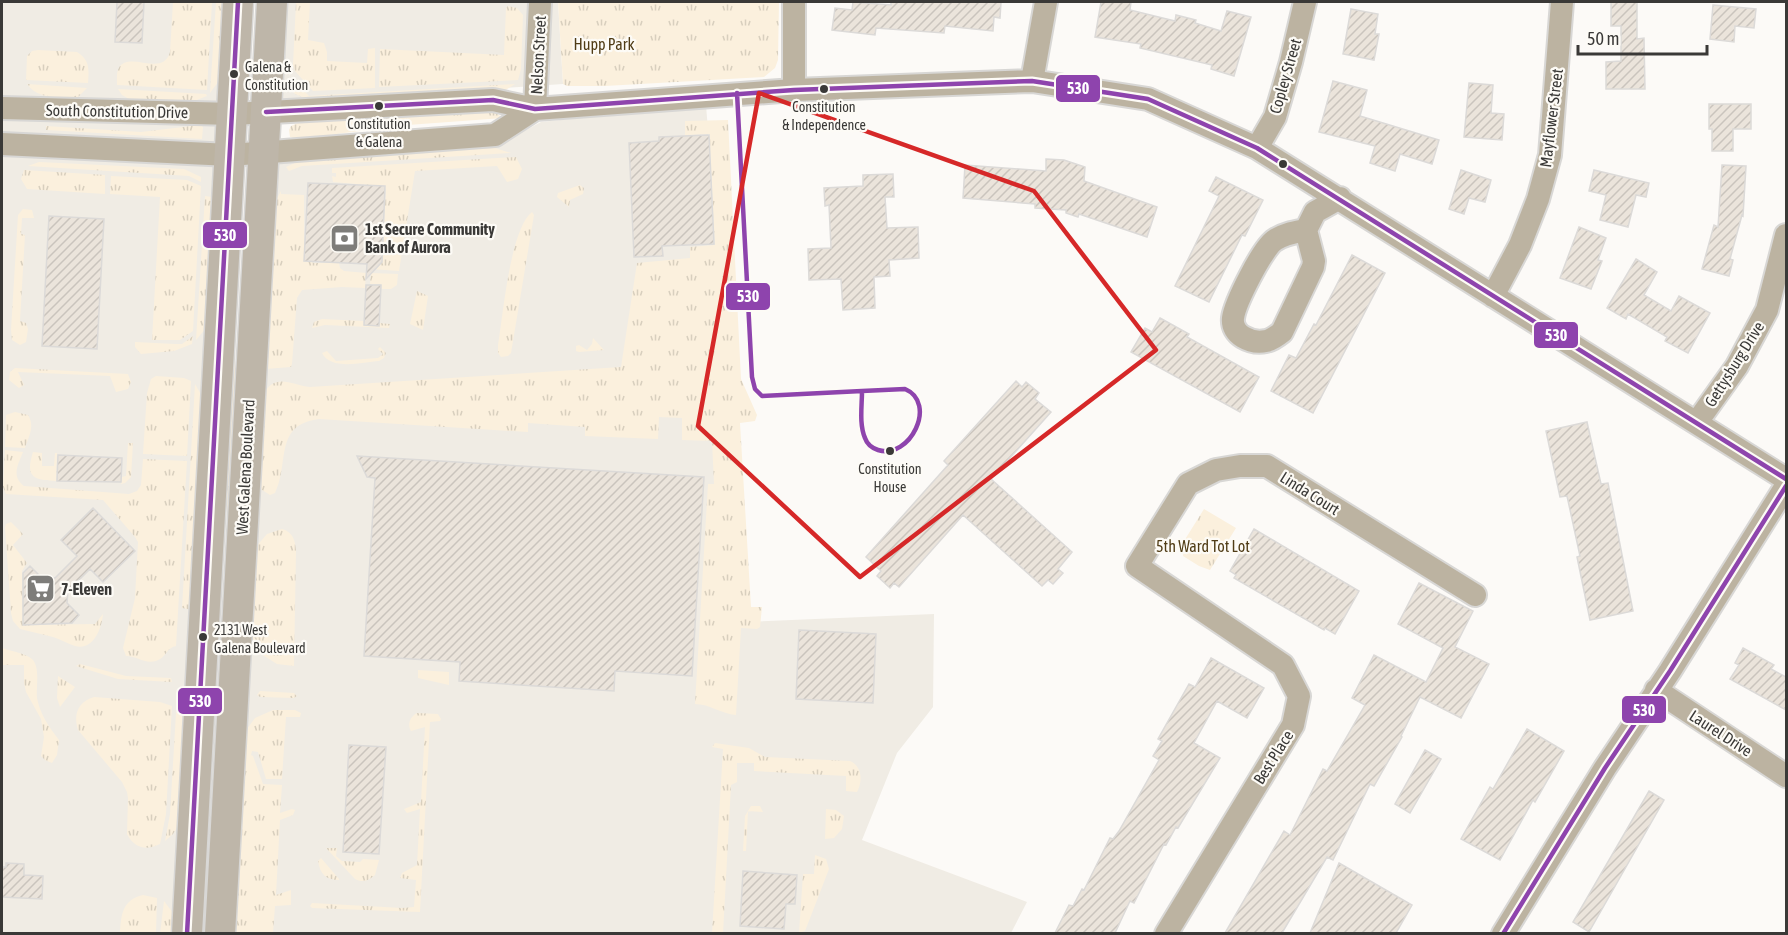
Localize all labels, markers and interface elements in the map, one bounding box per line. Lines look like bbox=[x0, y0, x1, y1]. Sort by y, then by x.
street label: Nelson Street bbox=[527, 15, 549, 95]
scale bar bbox=[1578, 18, 1707, 56]
text: 50 m bbox=[1587, 28, 1619, 49]
park label: Hupp Park bbox=[573, 35, 635, 54]
street label: Copley Street bbox=[1266, 36, 1305, 116]
place label: Galena & Constitution bbox=[245, 59, 308, 93]
street label: Mayflower Street bbox=[1536, 67, 1567, 168]
marker: Galena & Constitution bbox=[228, 68, 240, 80]
line badge: 530 bbox=[1055, 74, 1101, 103]
text: 530 bbox=[1067, 79, 1090, 97]
marker: Constitution & Independence bbox=[818, 83, 830, 95]
place label: Constitution & Independence bbox=[782, 99, 866, 133]
marker: Constitution & Galena bbox=[373, 100, 385, 112]
street label: South Constitution Drive bbox=[46, 101, 188, 121]
place label: Constitution & Galena bbox=[347, 116, 411, 150]
unlabelled marker bbox=[1277, 158, 1289, 170]
place label: 1st Secure Community Bank of Aurora bbox=[365, 220, 495, 256]
line badge: 530 bbox=[202, 221, 248, 249]
bank icon: 1st Secure Community Bank of Aurora bbox=[328, 222, 360, 254]
text: 530 bbox=[214, 226, 237, 244]
line badge: 530 bbox=[725, 282, 771, 311]
text: 530 bbox=[737, 287, 760, 305]
street label: Gettysburg Drive bbox=[1701, 318, 1768, 410]
line badge: 530 bbox=[1533, 321, 1579, 349]
text: 530 bbox=[1545, 326, 1568, 344]
street label: West Galena Boulevard bbox=[232, 399, 258, 535]
marker: Constitution House bbox=[884, 445, 896, 457]
place label: Constitution House bbox=[858, 461, 922, 495]
street label: Linda Court bbox=[1277, 468, 1343, 518]
park label: 5th Ward Tot Lot bbox=[1156, 537, 1250, 555]
supermarket icon: 7-Eleven bbox=[24, 573, 56, 605]
place label: 7-Eleven bbox=[61, 580, 112, 598]
place label: 2131 West Galena Boulevard bbox=[214, 622, 306, 656]
marker: 2131 West Galena Boulevard bbox=[197, 631, 209, 643]
line badge: 530 bbox=[177, 687, 223, 715]
text: 530 bbox=[189, 692, 212, 710]
line badge: 530 bbox=[1621, 695, 1667, 724]
text: 530 bbox=[1633, 701, 1656, 719]
street label: Laurel Drive bbox=[1686, 706, 1756, 760]
street label: Best Place bbox=[1249, 727, 1297, 787]

